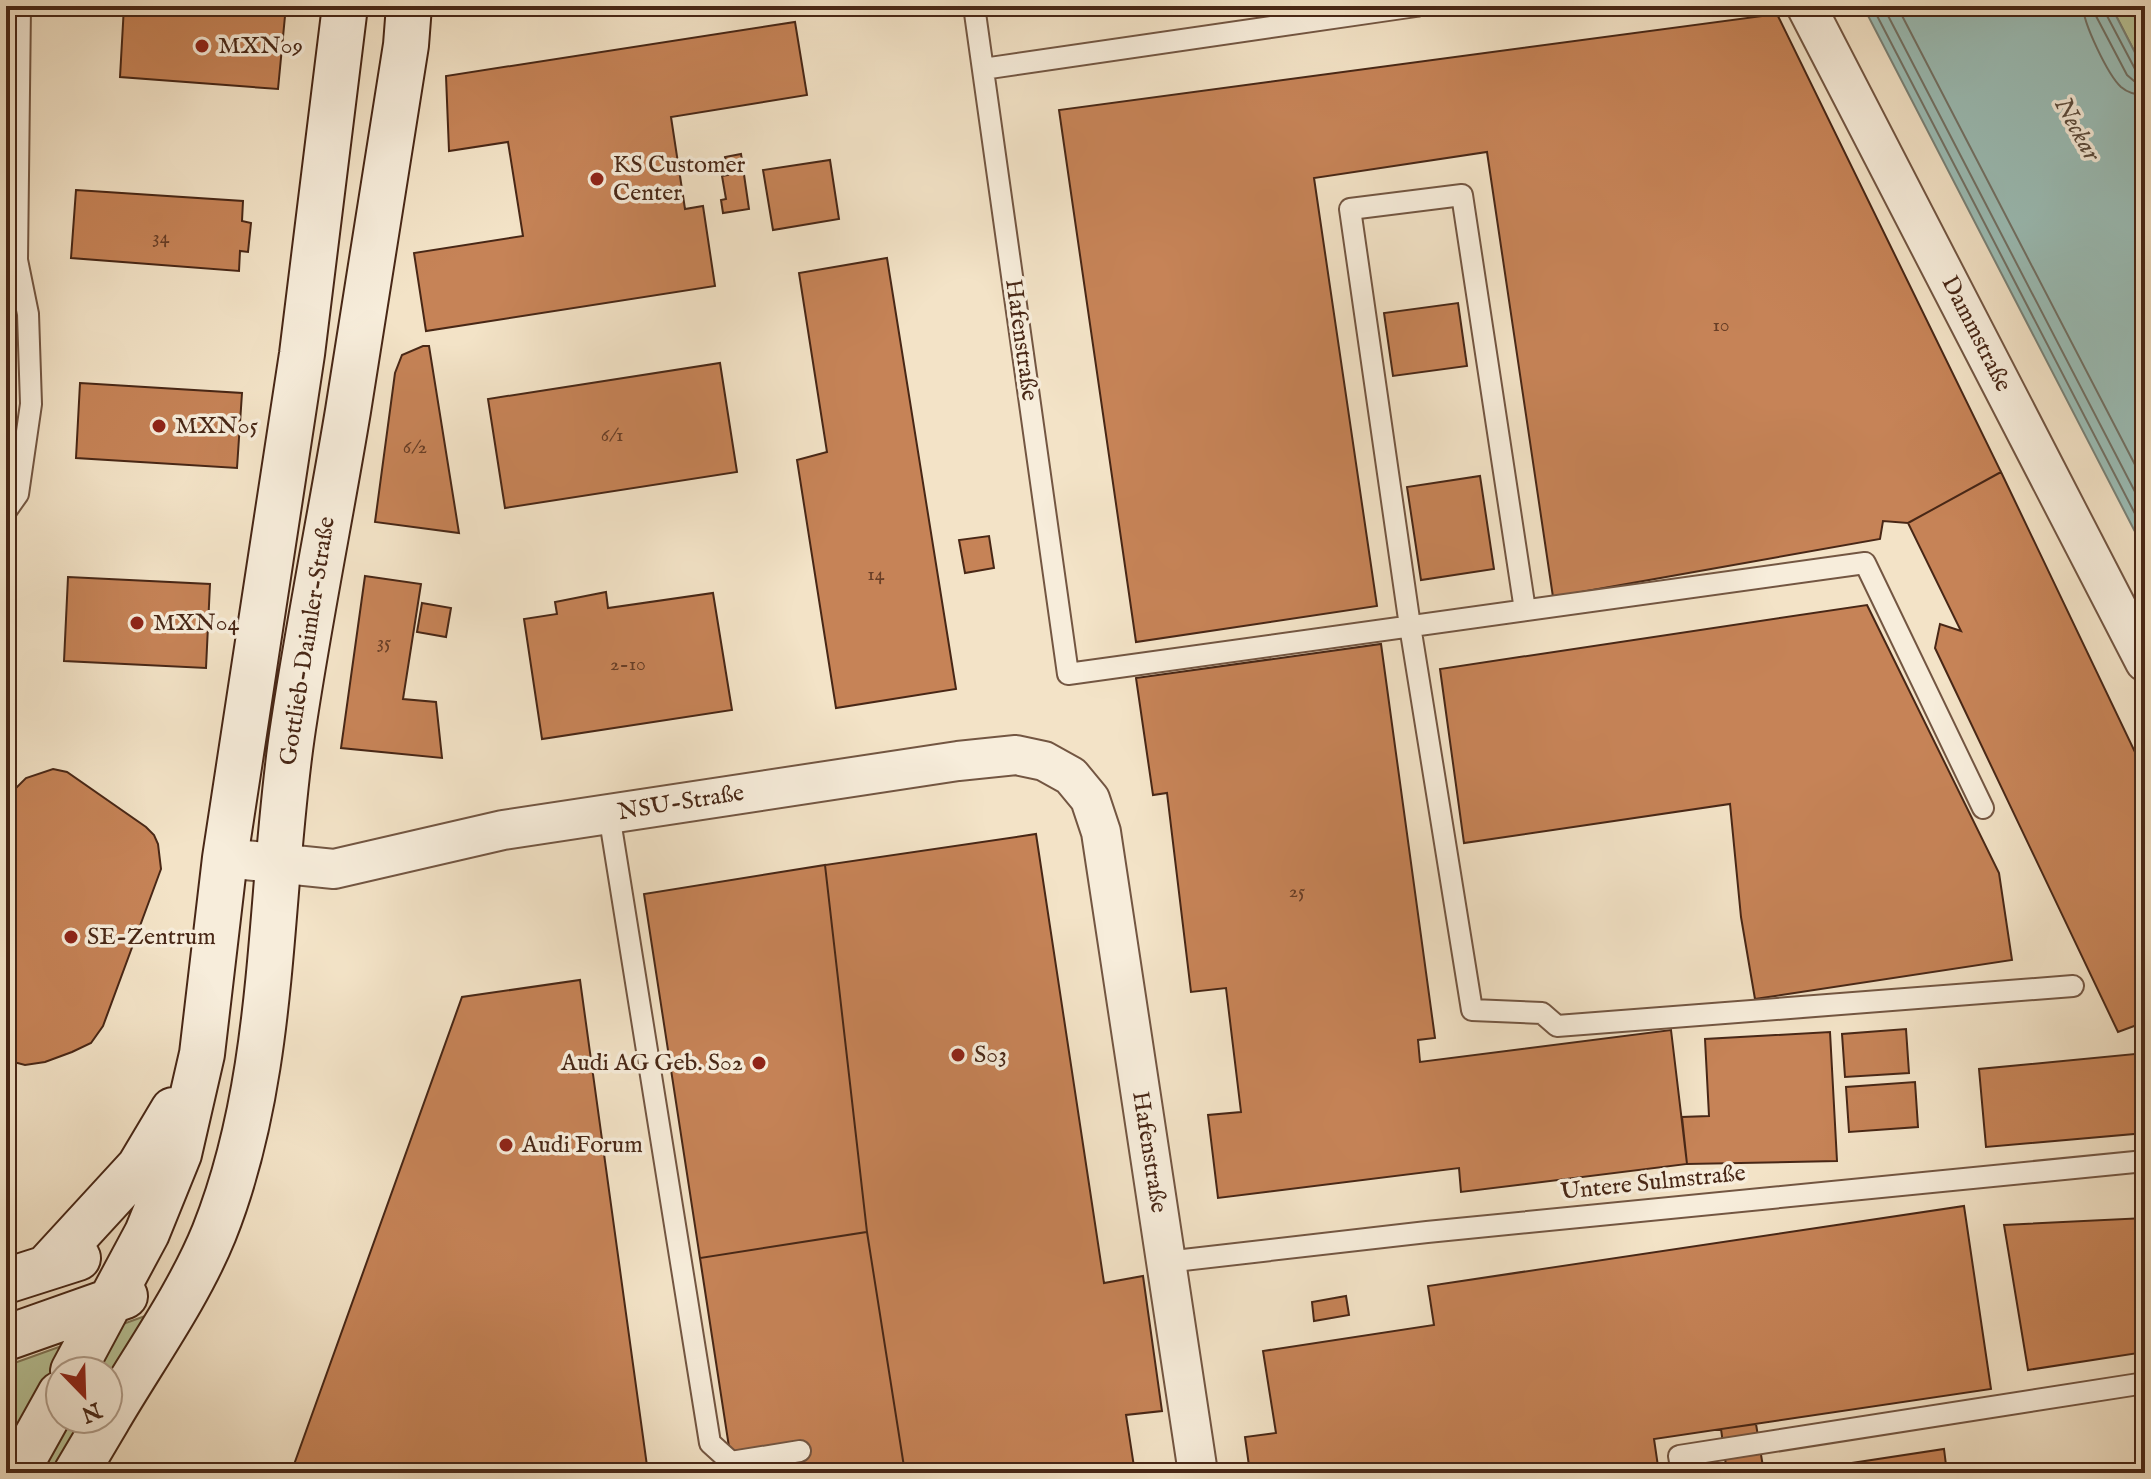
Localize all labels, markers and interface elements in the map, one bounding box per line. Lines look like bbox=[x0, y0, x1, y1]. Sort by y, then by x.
place label: MXN09 bbox=[218, 31, 303, 62]
marker: MXN09 bbox=[193, 37, 211, 55]
water label: Neckar bbox=[2046, 91, 2109, 168]
place label: KS Customer Center bbox=[613, 150, 746, 209]
marker: KS Customer Center bbox=[588, 170, 606, 188]
house number: 34 bbox=[152, 225, 170, 250]
street label: Dammstraße bbox=[1934, 271, 2018, 397]
street label: Hafenstraße bbox=[997, 277, 1045, 403]
house number: 10 bbox=[1712, 313, 1730, 338]
place label: MXN05 bbox=[175, 411, 259, 442]
marker: MXN05 bbox=[150, 417, 168, 435]
house number: 6/1 bbox=[601, 423, 623, 448]
house number: 6/2 bbox=[403, 435, 427, 460]
street label: Gottlieb-Daimler-Straße bbox=[273, 514, 343, 768]
house number: 14 bbox=[867, 562, 885, 587]
place label: MXN04 bbox=[153, 608, 240, 639]
marker: MXN04 bbox=[128, 614, 146, 632]
house number: 35 bbox=[377, 630, 391, 655]
house number: 2-10 bbox=[610, 652, 646, 677]
street label: NSU-Straße bbox=[616, 778, 746, 828]
house number: 25 bbox=[1289, 879, 1305, 904]
place label: SE-Zentrum bbox=[87, 922, 216, 953]
marker: SE-Zentrum bbox=[62, 928, 80, 946]
place label: S03 bbox=[974, 1040, 1007, 1071]
marker: S03 bbox=[949, 1046, 967, 1064]
place label: Audi AG Geb. S02 bbox=[560, 1048, 743, 1079]
marker: Audi AG Geb. S02 bbox=[750, 1054, 768, 1072]
street label: Hafenstraße bbox=[1124, 1089, 1174, 1215]
place label: Audi Forum bbox=[521, 1130, 643, 1161]
marker: Audi Forum bbox=[497, 1136, 515, 1154]
street label: Untere Sulmstraße bbox=[1559, 1158, 1747, 1208]
north arrow bbox=[44, 1355, 124, 1435]
text: N bbox=[77, 1395, 106, 1428]

